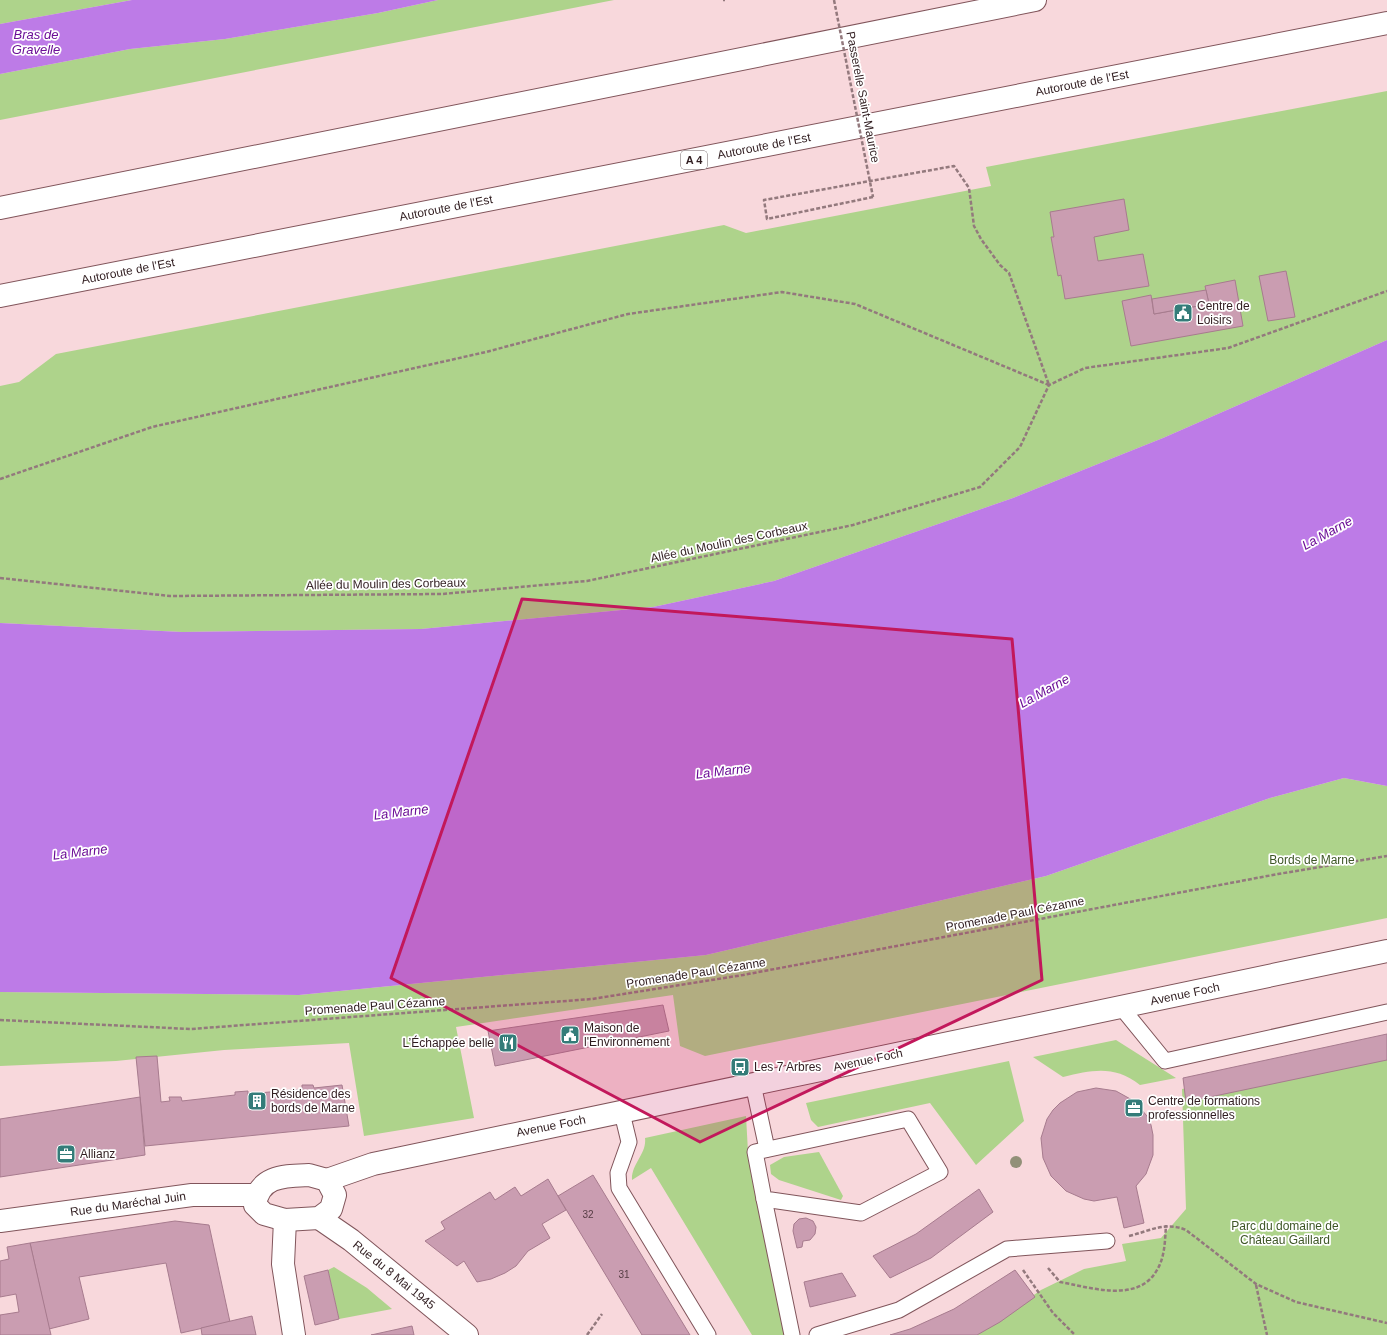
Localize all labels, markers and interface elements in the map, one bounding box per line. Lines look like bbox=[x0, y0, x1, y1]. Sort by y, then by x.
water label: Bras de Gravelle bbox=[12, 27, 60, 57]
street label: Passerelle Saint-Maurice bbox=[843, 30, 883, 164]
street label: Autoroute de l’Est bbox=[1034, 67, 1130, 99]
street label: Autoroute de l’Est bbox=[716, 130, 812, 162]
road number: A 4 bbox=[681, 151, 707, 169]
street label: Autoroute de l’Est bbox=[398, 192, 494, 224]
street label: Autoroute de l’Est bbox=[80, 255, 176, 287]
place label: Centre de Loisirs bbox=[1197, 299, 1250, 327]
public building icon: Centre de Loisirs bbox=[1172, 302, 1194, 324]
water label: La Marne bbox=[1299, 513, 1355, 553]
street label: Allée du Moulin des Corbeaux bbox=[649, 519, 809, 565]
street label: Allée du Moulin des Corbeaux bbox=[306, 576, 466, 592]
water label: La Marne bbox=[1016, 671, 1072, 711]
water label: La Marne bbox=[695, 760, 751, 782]
water label: La Marne bbox=[373, 801, 429, 823]
water label: La Marne bbox=[52, 841, 108, 863]
park label: Bords de Marne bbox=[1269, 853, 1355, 867]
street label: Promenade Paul Cézanne bbox=[945, 894, 1086, 934]
street label: Promenade Paul Cézanne bbox=[625, 955, 767, 991]
street label: Avenue Foch bbox=[1149, 980, 1221, 1008]
street label: Promenade Paul Cézanne bbox=[304, 994, 446, 1018]
place label: Maison de l'Environnement bbox=[584, 1021, 670, 1049]
public building icon: Maison de l'Environnement bbox=[559, 1024, 581, 1046]
restaurant icon: L’Échappée belle bbox=[497, 1032, 519, 1054]
place label: L’Échappée belle bbox=[403, 1035, 494, 1050]
street label: Avenue Foch bbox=[832, 1046, 904, 1074]
bus stop icon: Les 7 Arbres bbox=[729, 1056, 751, 1078]
place label: Les 7 Arbres bbox=[754, 1060, 821, 1074]
place label: Résidence des bords de Marne bbox=[271, 1087, 355, 1115]
building icon: Résidence des bords de Marne bbox=[246, 1090, 268, 1112]
place label: Centre de formations professionnelles bbox=[1148, 1094, 1260, 1122]
office icon: Centre de formations professionnelles bbox=[1123, 1097, 1145, 1119]
street label: Avenue Foch bbox=[515, 1112, 587, 1140]
office icon: Allianz bbox=[55, 1143, 77, 1165]
place label: Allianz bbox=[80, 1147, 115, 1161]
street label: Rue du Maréchal Juin bbox=[69, 1189, 187, 1219]
house number: 32 bbox=[582, 1209, 594, 1220]
park label: Parc du domaine de Château Gaillard bbox=[1231, 1219, 1339, 1247]
street label: Rue du 8 Mai 1945 bbox=[350, 1238, 438, 1313]
house number: 31 bbox=[618, 1269, 630, 1280]

